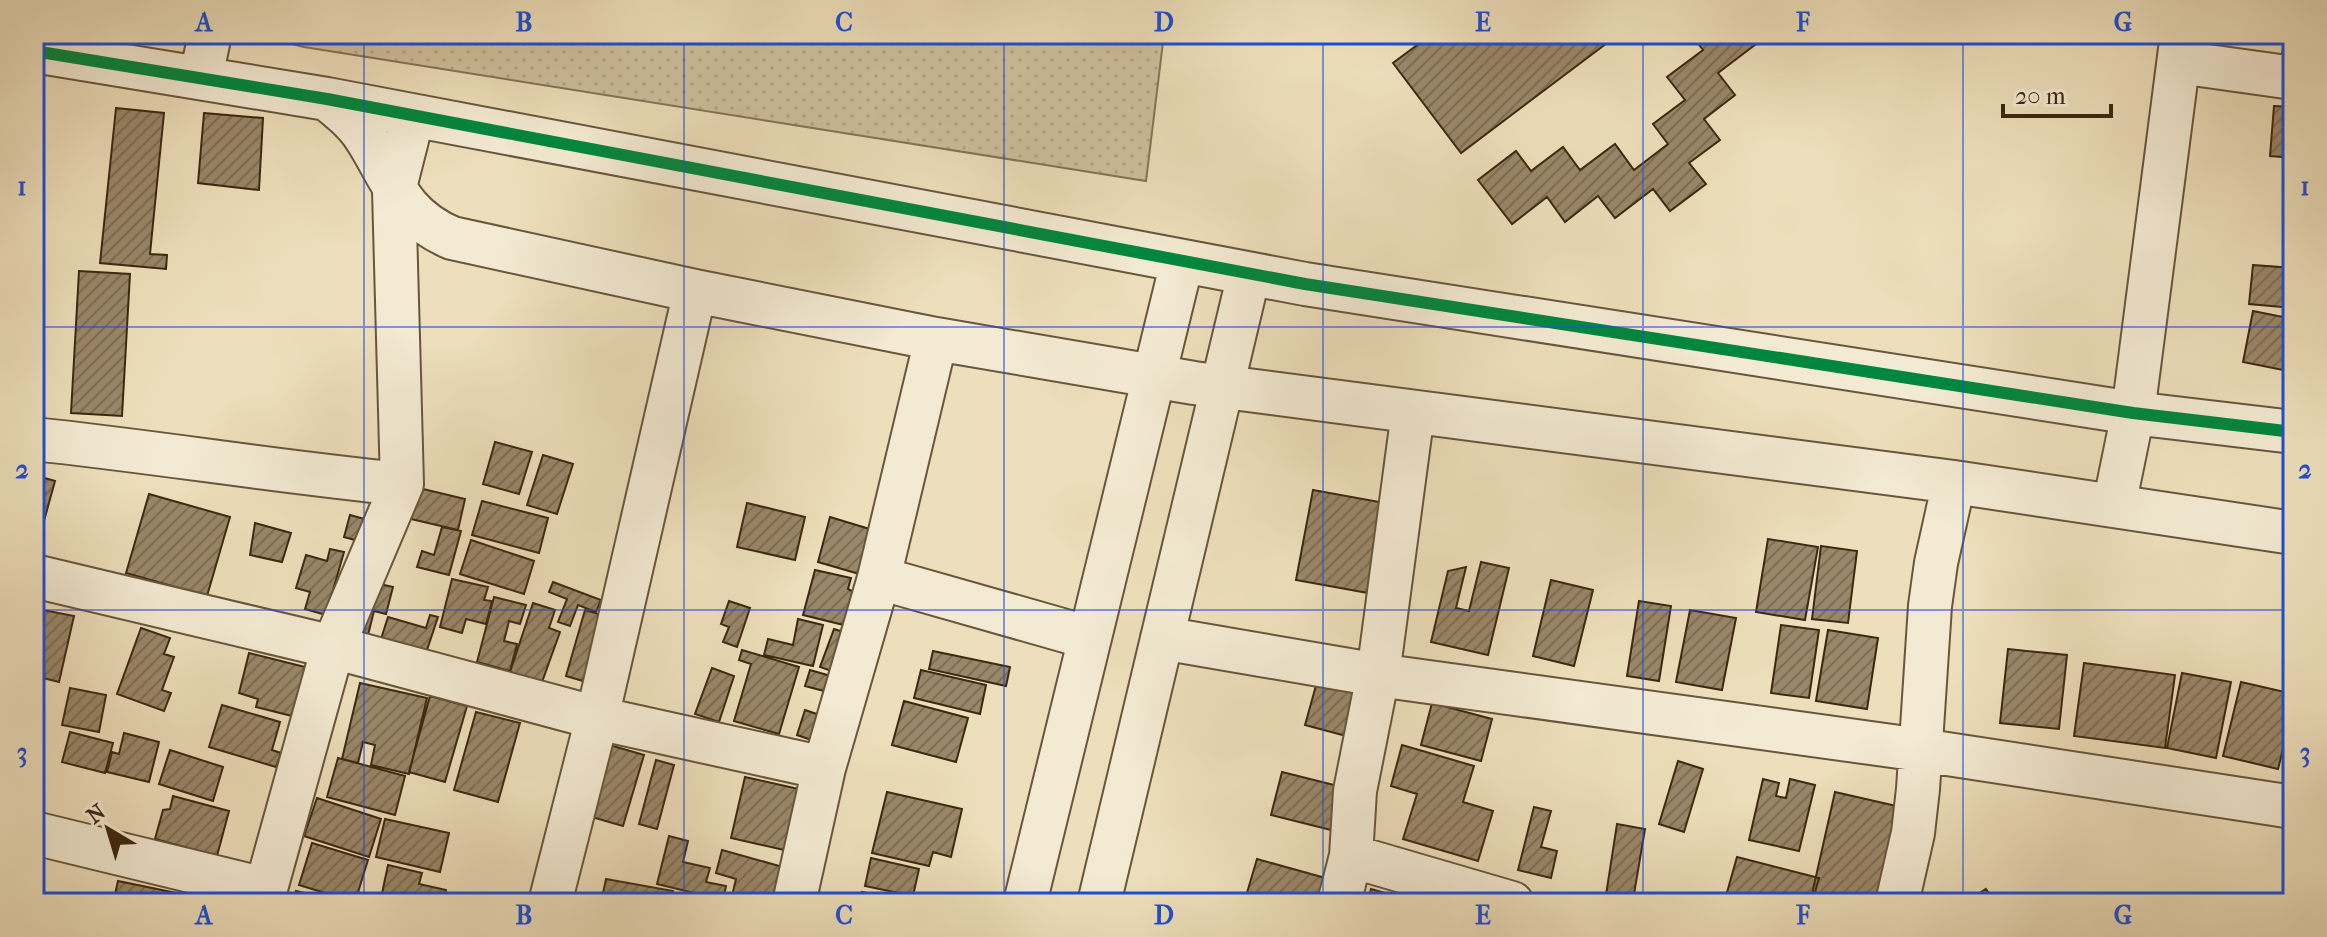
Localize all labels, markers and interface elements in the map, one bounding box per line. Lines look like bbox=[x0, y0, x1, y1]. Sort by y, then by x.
text: A bbox=[194, 7, 214, 38]
text: B bbox=[516, 7, 533, 38]
text: C bbox=[835, 7, 853, 38]
text: D bbox=[1154, 7, 1174, 38]
text: E bbox=[1475, 7, 1491, 38]
text: F bbox=[1795, 7, 1810, 38]
text: G bbox=[2114, 7, 2132, 38]
scale bar bbox=[2003, 68, 2111, 118]
text: 20 m bbox=[2015, 82, 2066, 110]
text: 1 bbox=[17, 171, 27, 202]
text: 1 bbox=[2300, 171, 2310, 202]
text: 2 bbox=[15, 454, 29, 485]
text: 2 bbox=[2298, 454, 2312, 485]
text: 3 bbox=[17, 737, 27, 768]
text: 3 bbox=[2300, 737, 2310, 768]
north arrow bbox=[68, 789, 148, 869]
text: N bbox=[82, 798, 111, 829]
text: A bbox=[194, 900, 214, 931]
text: B bbox=[516, 900, 533, 931]
text: C bbox=[835, 900, 853, 931]
text: D bbox=[1154, 900, 1174, 931]
text: E bbox=[1475, 900, 1491, 931]
text: F bbox=[1795, 900, 1810, 931]
text: G bbox=[2114, 900, 2132, 931]

